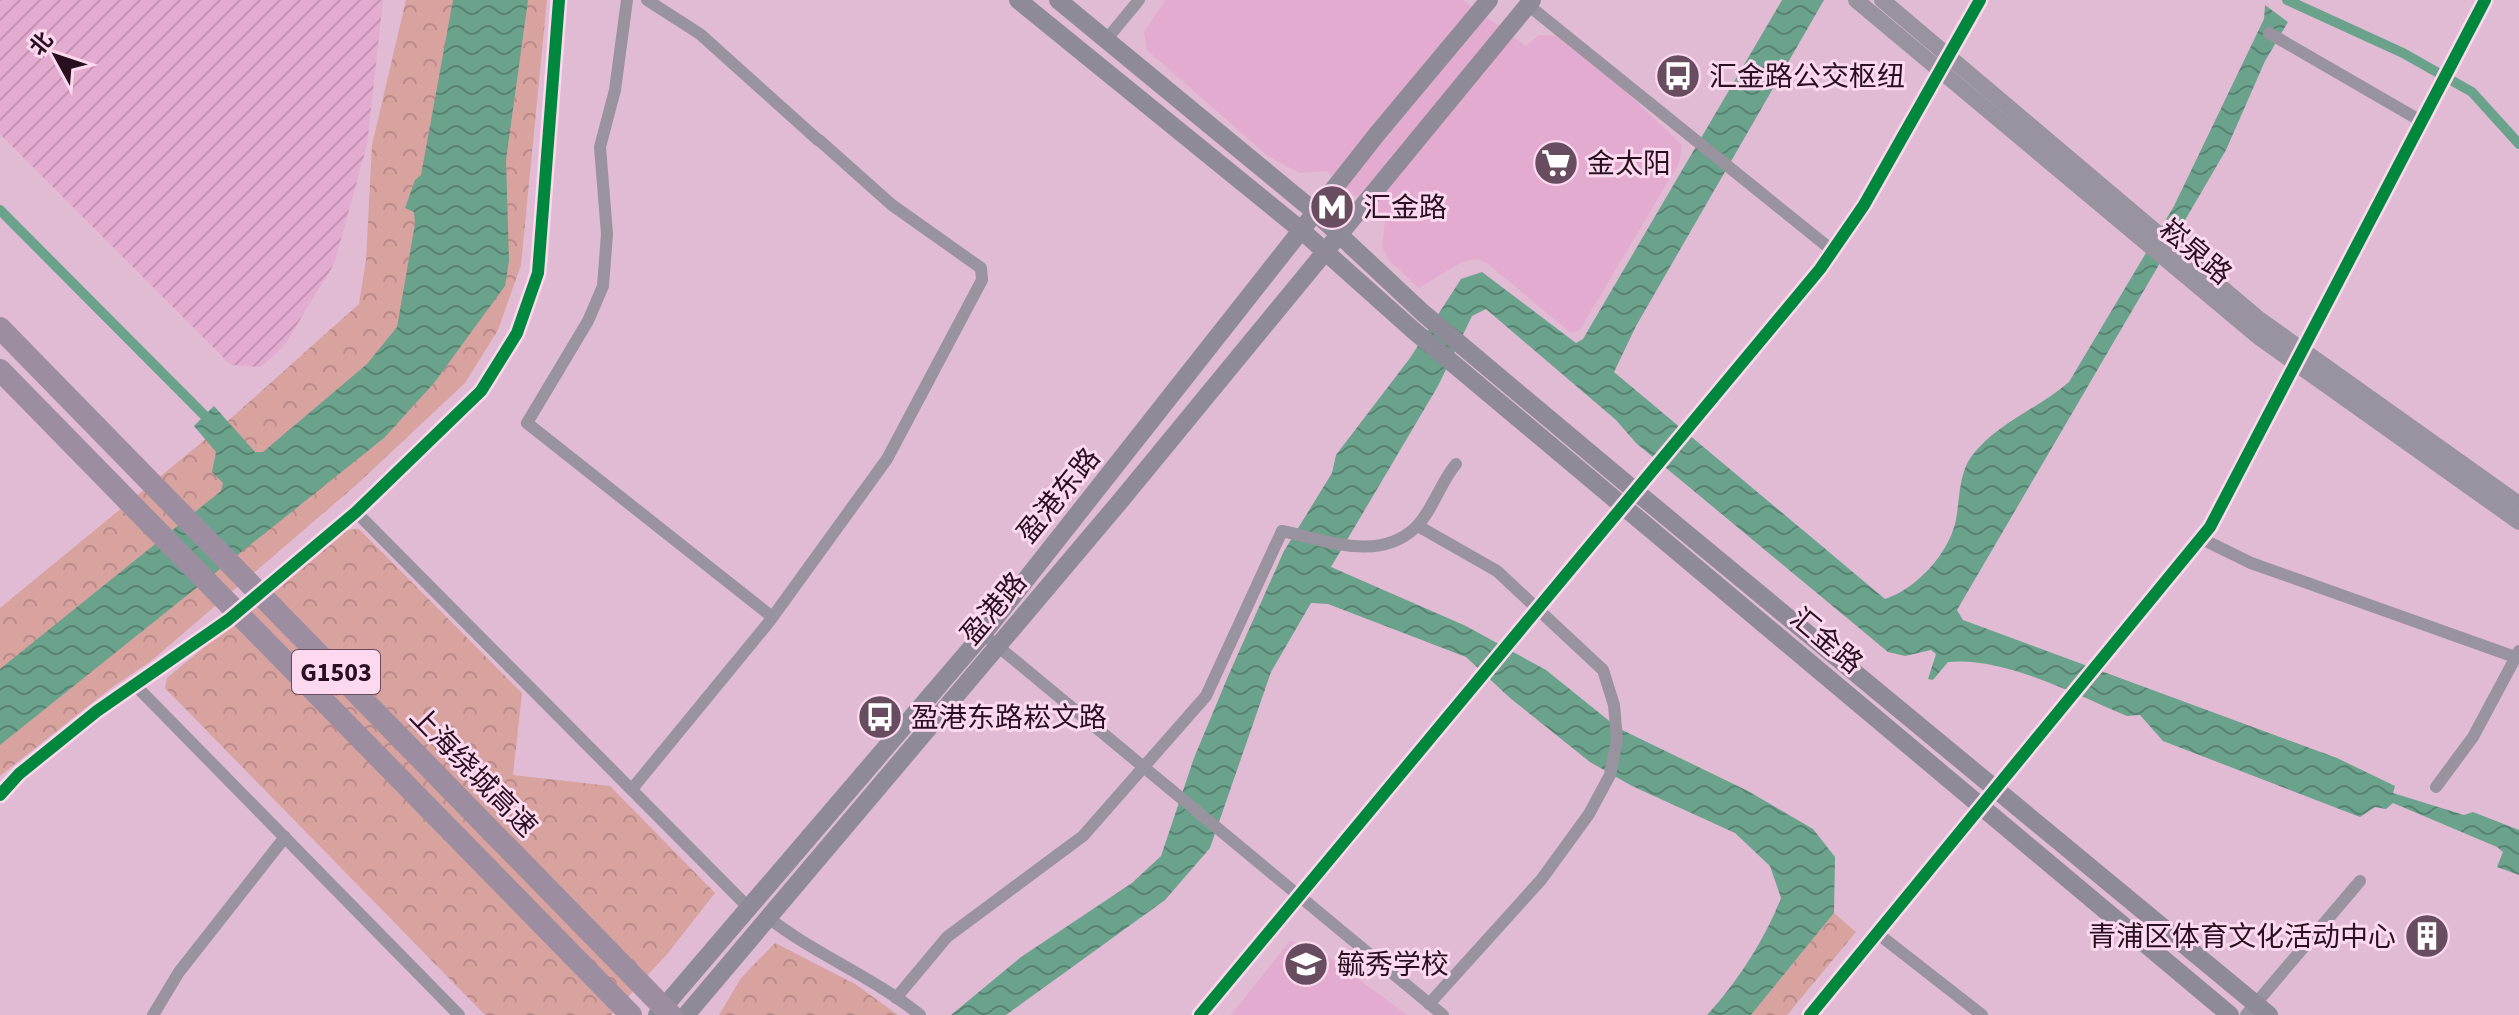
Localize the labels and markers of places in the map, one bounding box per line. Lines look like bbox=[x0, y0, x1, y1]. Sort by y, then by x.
bus stop icon: 汇金路公交枢纽 bbox=[1654, 52, 1702, 100]
place label: 汇金路公交枢纽 bbox=[1709, 57, 1905, 97]
supermarket icon: 金太阳 bbox=[1532, 139, 1580, 187]
place label: 金太阳 bbox=[1587, 144, 1671, 184]
metro station icon: 汇金路 bbox=[1308, 183, 1356, 231]
place label: 汇金路 bbox=[1363, 188, 1447, 228]
bus stop icon: 盈港东路崧文路 bbox=[856, 693, 904, 741]
place label: 盈港东路崧文路 bbox=[911, 698, 1107, 738]
building icon: 青浦区体育文化活动中心 bbox=[2403, 912, 2451, 960]
place label: 青浦区体育文化活动中心 bbox=[2088, 917, 2396, 957]
school or university icon: 毓秀学校 bbox=[1282, 940, 1330, 988]
place label: 毓秀学校 bbox=[1337, 945, 1449, 985]

